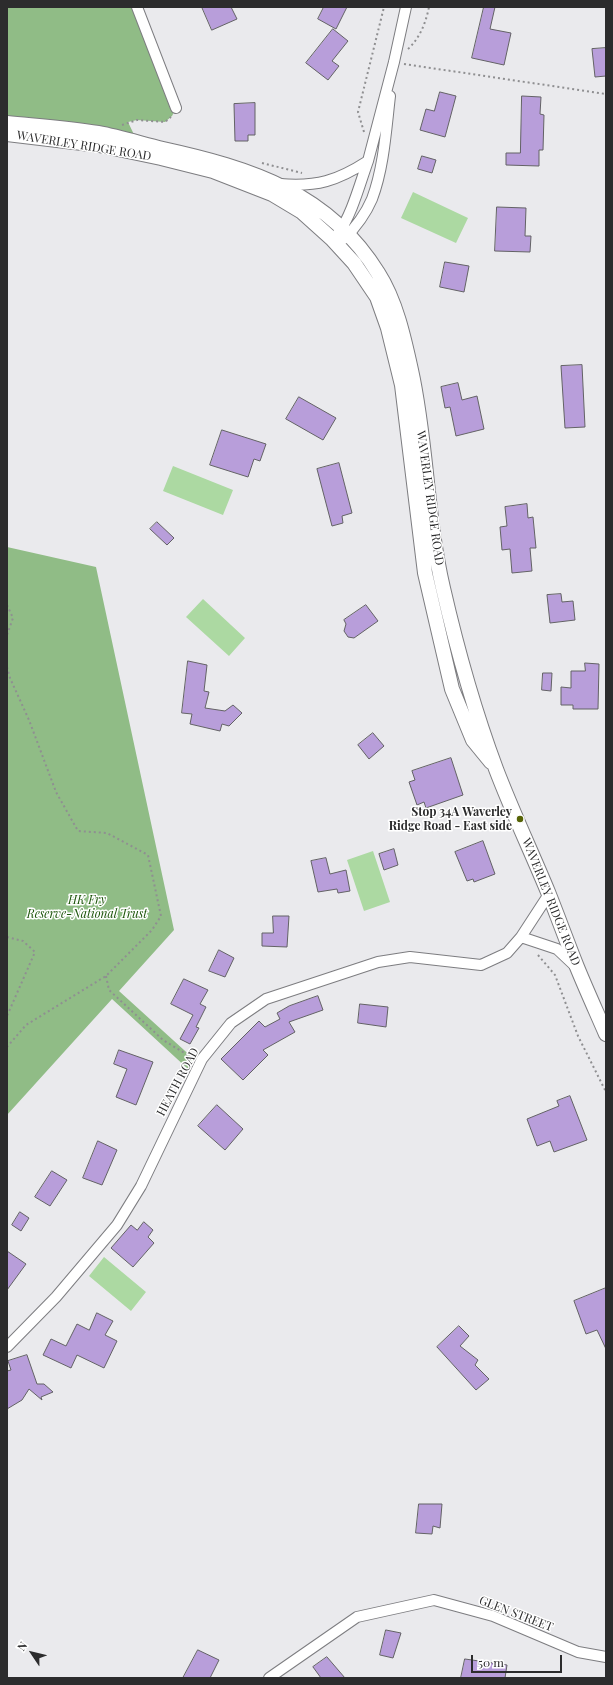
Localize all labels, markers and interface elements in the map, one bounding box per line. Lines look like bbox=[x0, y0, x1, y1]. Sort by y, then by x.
street label: WAVERLEY RIDGE ROAD bbox=[16, 128, 152, 164]
street label: WAVERLEY RIDGE ROAD bbox=[413, 430, 447, 566]
place label: Stop 34A Waverley Ridge Road - East side bbox=[389, 805, 512, 833]
marker: Stop 34A Waverley Ridge Road - East side bbox=[515, 814, 525, 824]
street label: WAVERLEY RIDGE ROAD bbox=[519, 836, 583, 968]
park label: HK Fry Reserve-National Trust bbox=[27, 893, 147, 921]
street label: HEATH ROAD bbox=[154, 1045, 202, 1119]
street label: GLEN STREET bbox=[477, 1593, 555, 1635]
north arrow bbox=[12, 1633, 52, 1673]
text: N bbox=[13, 1638, 30, 1653]
scale bar bbox=[473, 1647, 564, 1673]
text: 50 m bbox=[478, 1654, 504, 1670]

